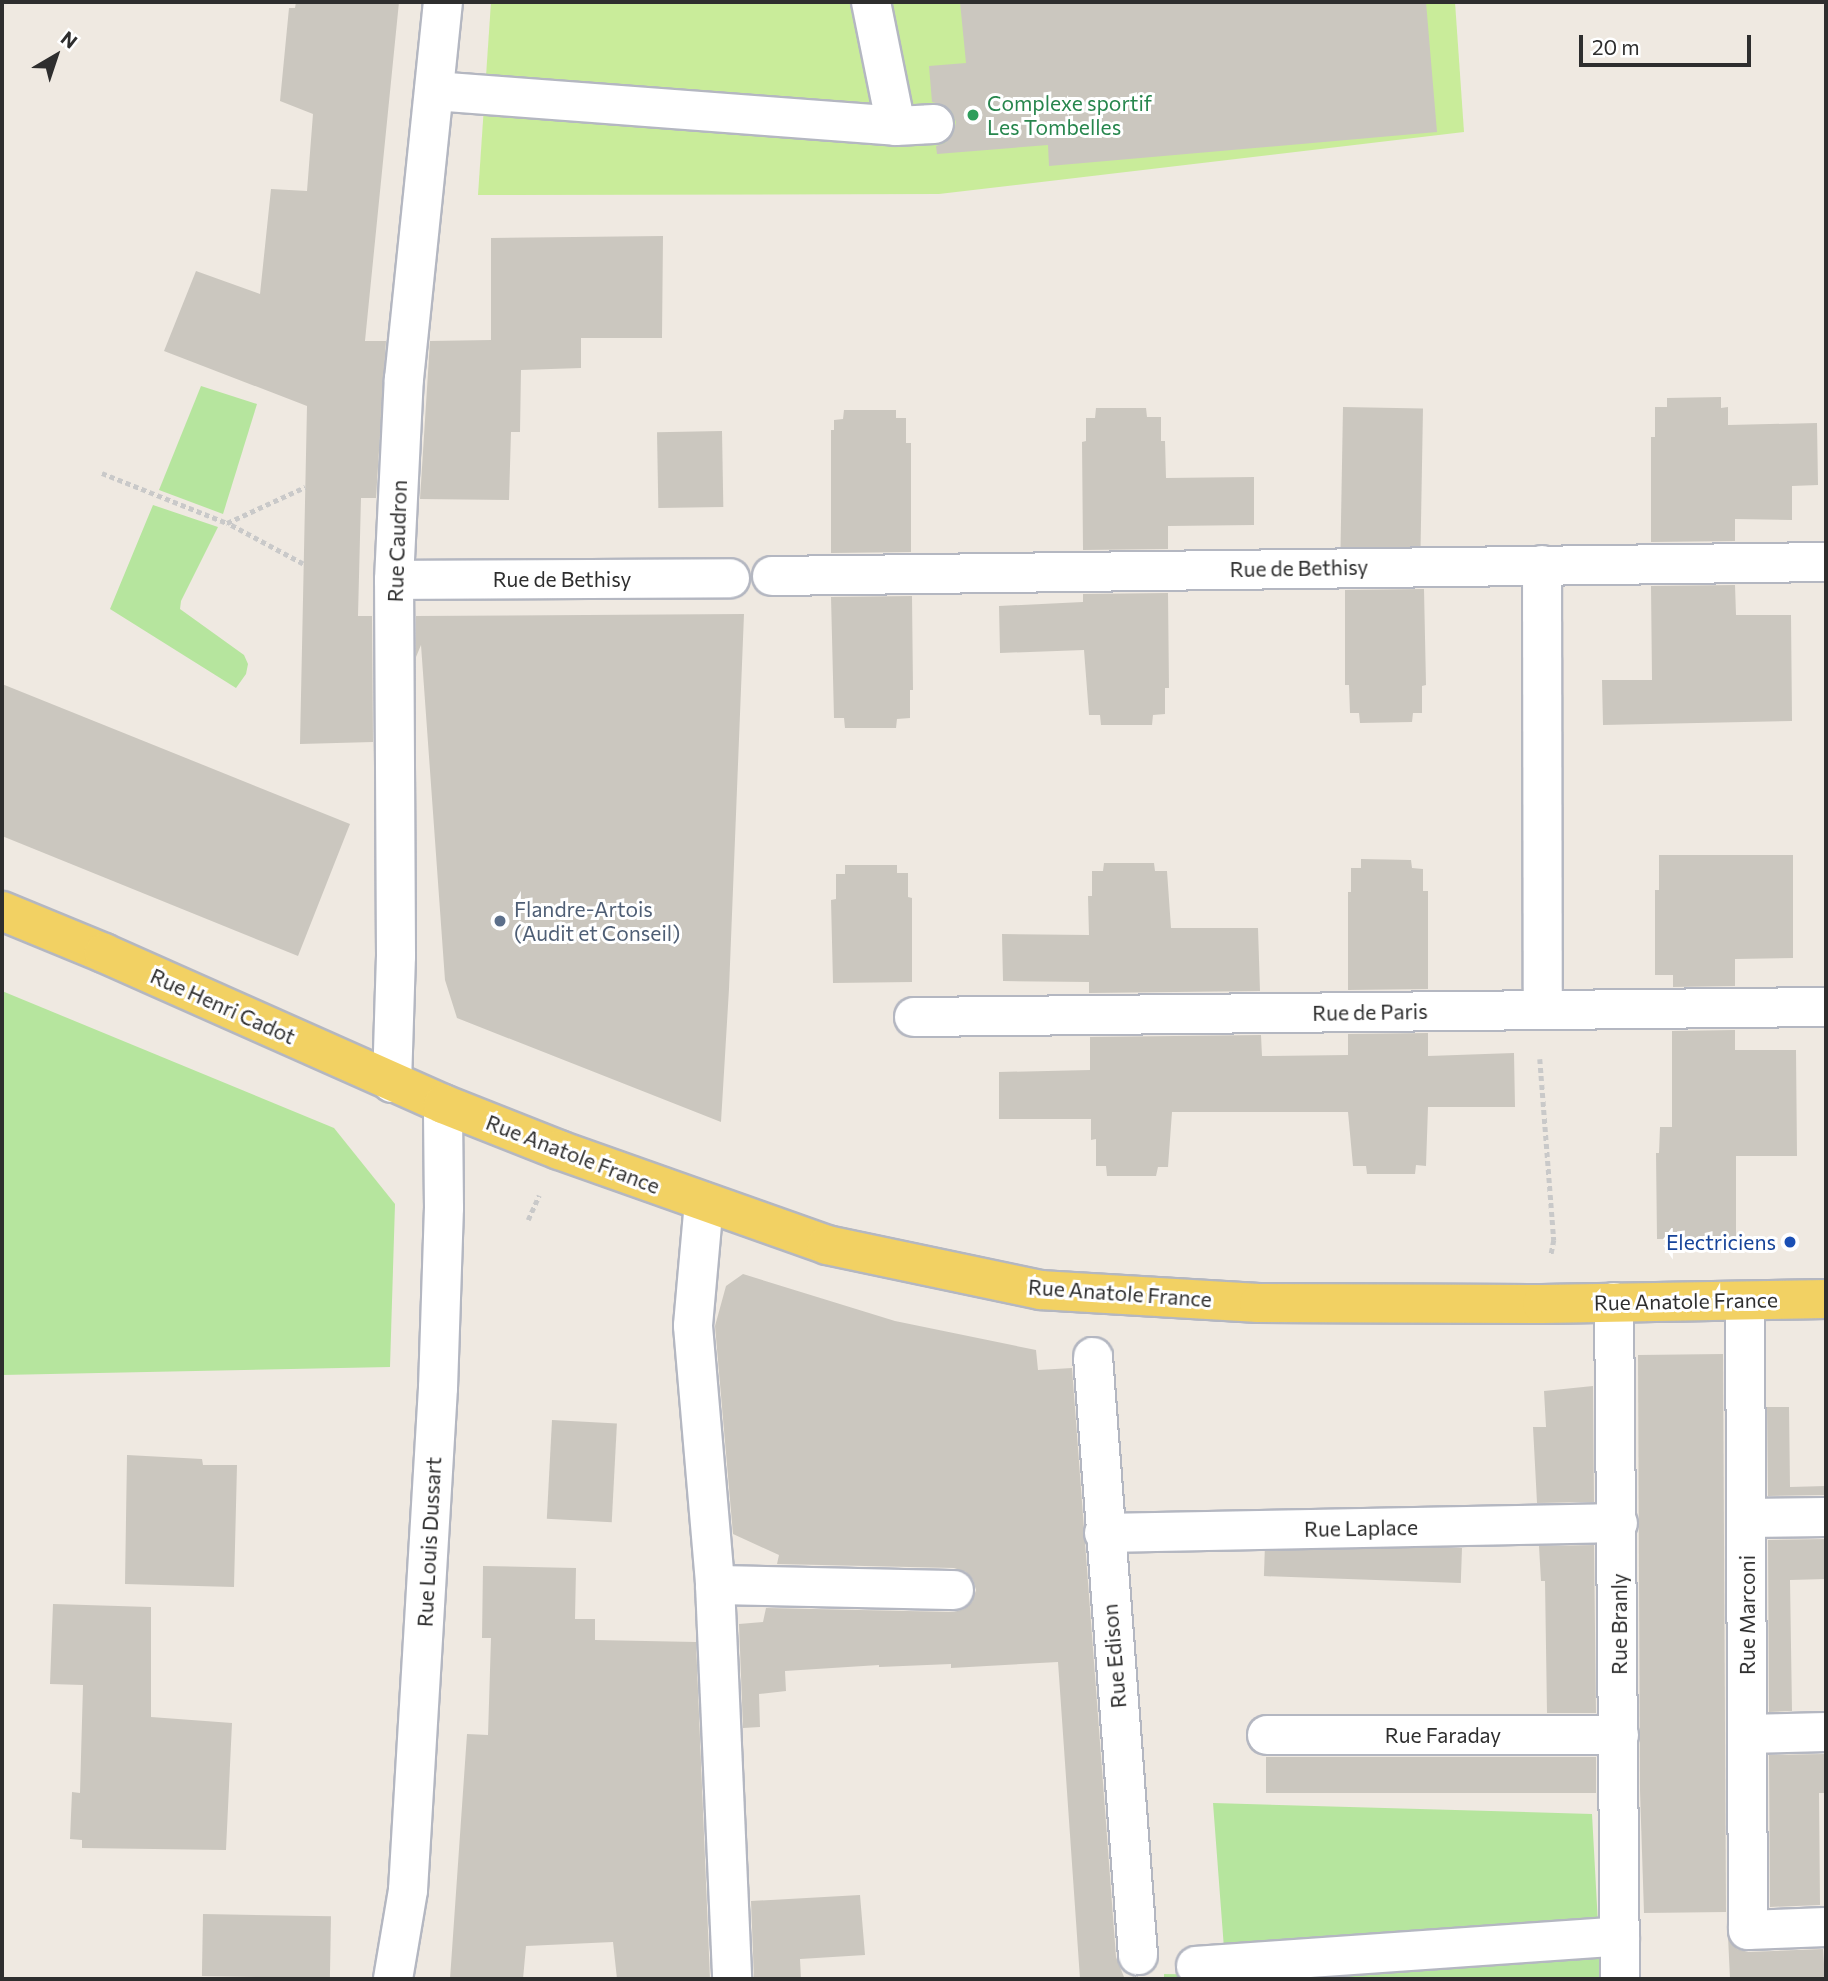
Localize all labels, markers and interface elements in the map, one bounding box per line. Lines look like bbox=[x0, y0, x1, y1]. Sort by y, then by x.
north arrow bbox=[21, 21, 91, 91]
scale bar bbox=[1583, 21, 1755, 65]
text: N bbox=[57, 26, 82, 53]
text: 20 m bbox=[1592, 34, 1640, 59]
place label: Complexe sportif Les Tombelles bbox=[987, 90, 1152, 140]
marker: Complexe sportif Les Tombelles bbox=[965, 107, 981, 123]
street label: Rue Caudron bbox=[382, 479, 412, 603]
street label: Rue de Bethisy bbox=[1229, 554, 1369, 582]
street label: Rue de Bethisy bbox=[493, 566, 631, 592]
place label: Flandre-Artois (Audit et Conseil) bbox=[514, 896, 680, 946]
marker: Flandre-Artois (Audit et Conseil) bbox=[492, 913, 508, 929]
street label: Rue Henri Cadot bbox=[147, 963, 299, 1049]
street label: Rue de Paris bbox=[1312, 998, 1428, 1026]
street label: Rue Anatole France bbox=[483, 1109, 663, 1199]
place label: Electriciens bbox=[1666, 1229, 1776, 1255]
marker: Electriciens bbox=[1782, 1234, 1798, 1250]
street label: Rue Anatole France bbox=[1027, 1274, 1213, 1312]
street label: Rue Anatole France bbox=[1594, 1287, 1778, 1315]
street label: Rue Louis Dussart bbox=[412, 1456, 446, 1628]
street label: Rue Laplace bbox=[1304, 1514, 1418, 1542]
street label: Rue Marconi bbox=[1734, 1555, 1760, 1675]
street label: Rue Branly bbox=[1606, 1573, 1632, 1675]
street label: Rue Edison bbox=[1097, 1603, 1131, 1709]
street label: Rue Faraday bbox=[1385, 1722, 1501, 1748]

